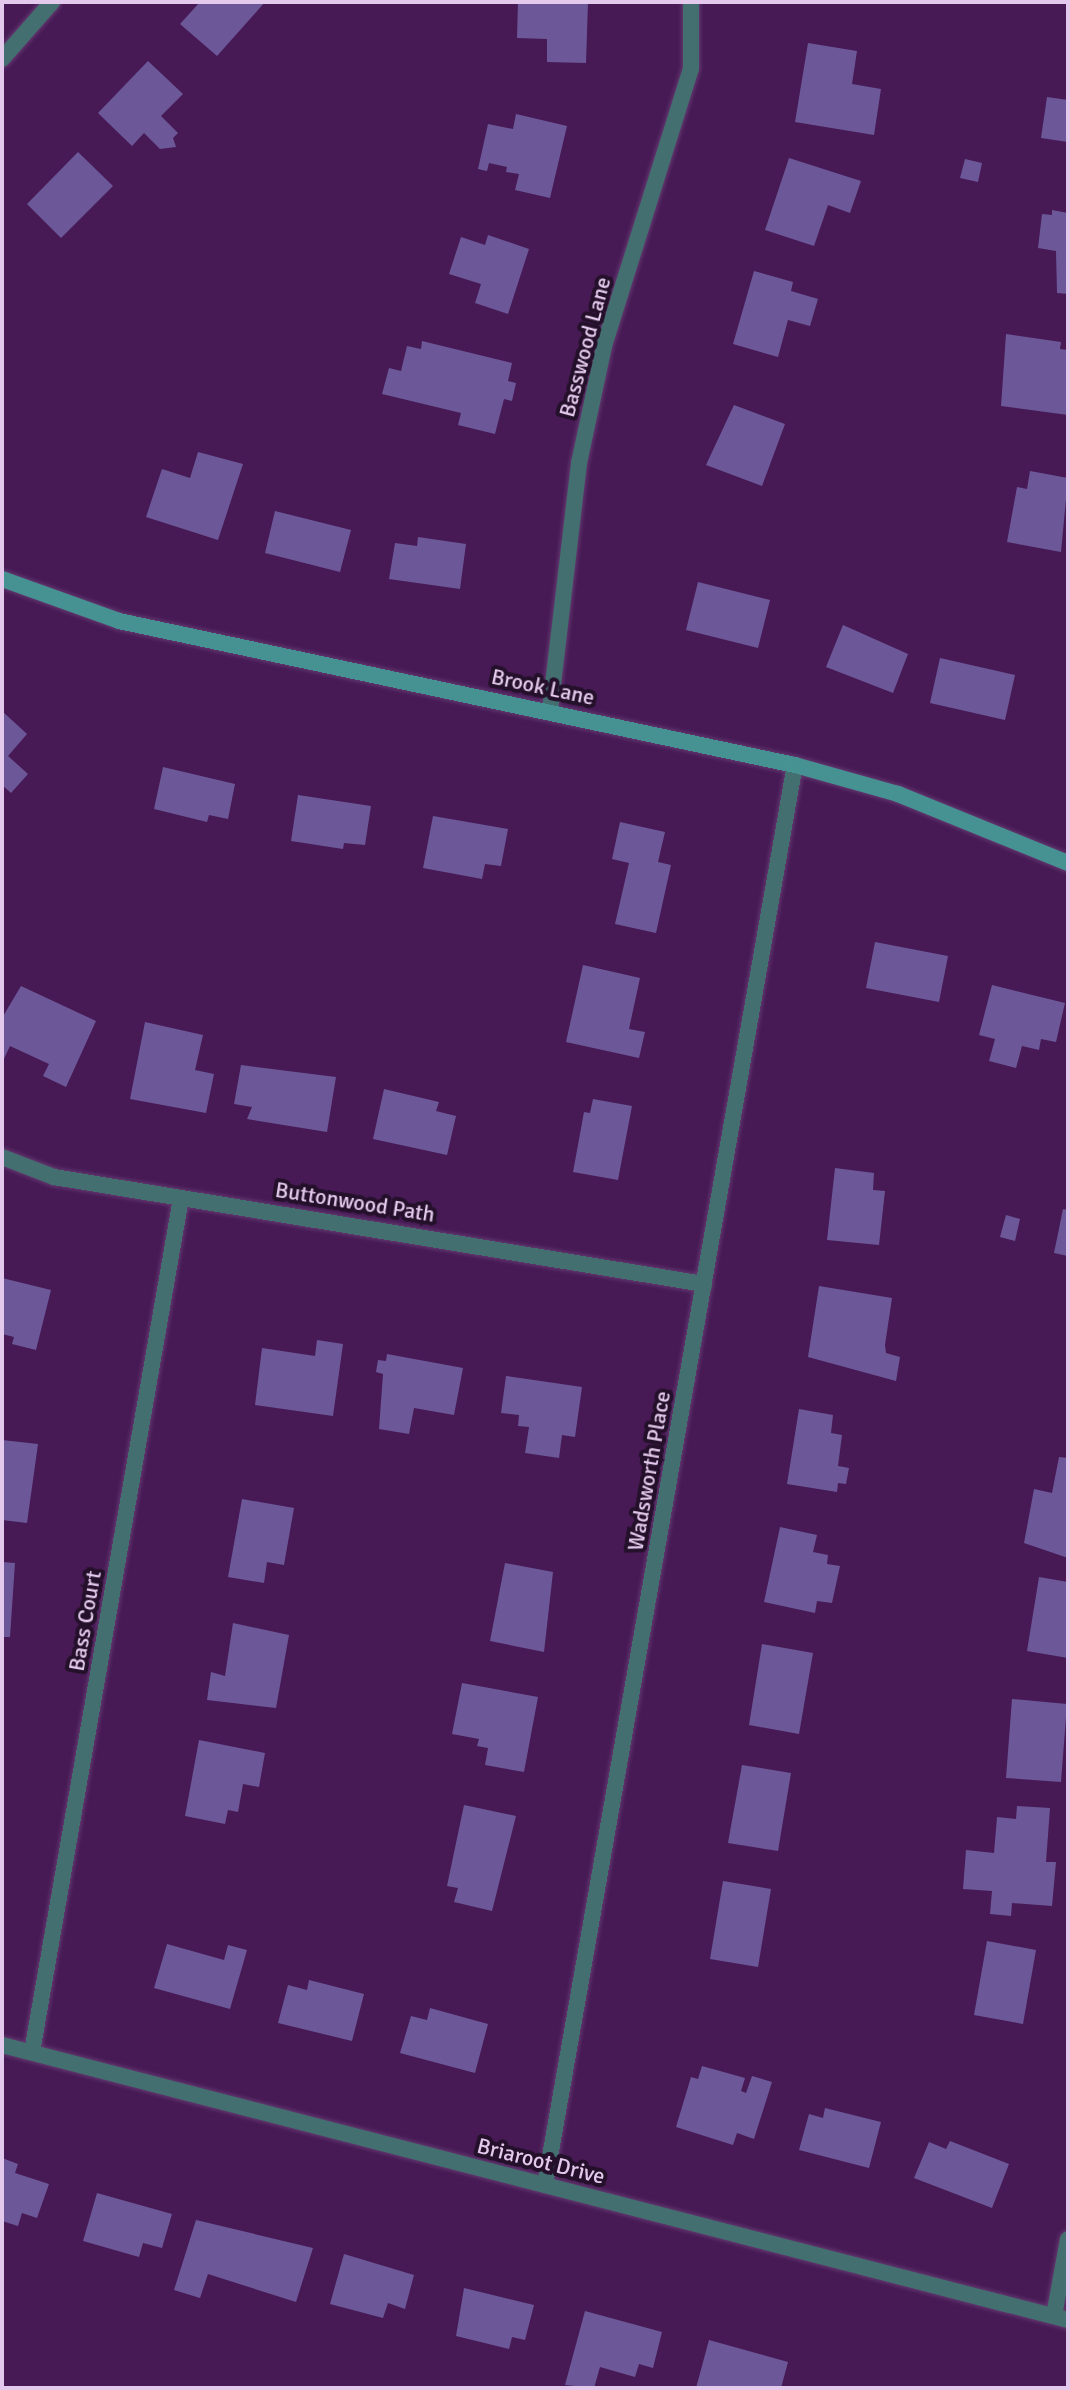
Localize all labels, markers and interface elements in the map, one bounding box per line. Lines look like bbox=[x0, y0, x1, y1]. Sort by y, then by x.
street label: Basswood Lane bbox=[554, 274, 616, 420]
street label: Brook Lane bbox=[489, 663, 597, 711]
street label: Buttonwood Path bbox=[273, 1176, 437, 1228]
street label: Wadsworth Place bbox=[622, 1389, 676, 1553]
street label: Bass Court bbox=[63, 1569, 107, 1673]
street label: Briaroot Drive bbox=[474, 2132, 608, 2190]

